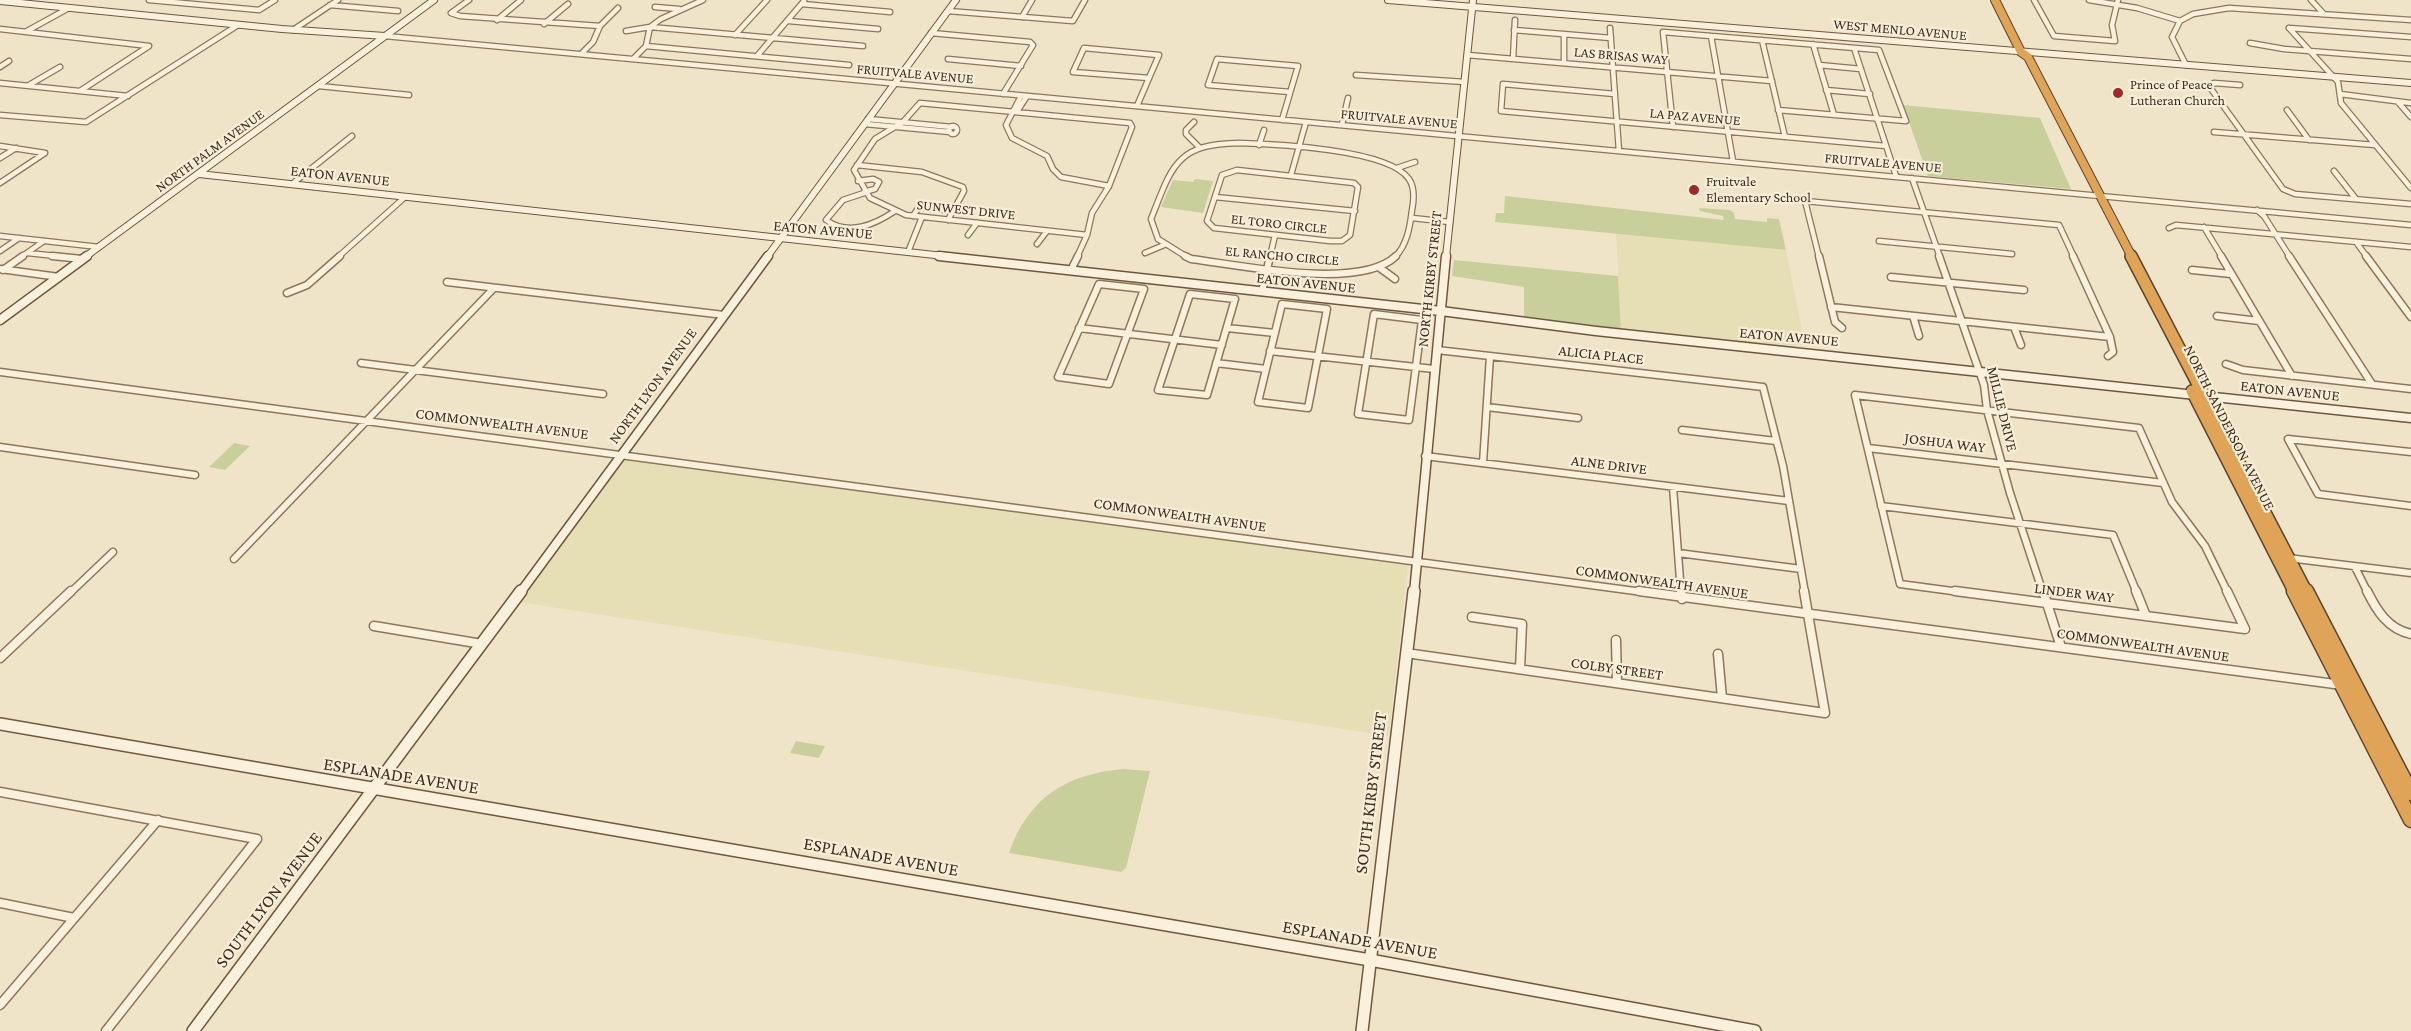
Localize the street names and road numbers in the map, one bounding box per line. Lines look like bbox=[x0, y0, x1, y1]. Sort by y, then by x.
street label: WEST MENLO AVENUE bbox=[1833, 16, 1967, 44]
street label: LAS BRISAS WAY bbox=[1573, 44, 1669, 68]
street label: FRUITVALE AVENUE bbox=[856, 61, 974, 87]
street label: LA PAZ AVENUE bbox=[1649, 105, 1741, 129]
street label: NORTH PALM AVENUE bbox=[152, 106, 268, 196]
street label: FRUITVALE AVENUE bbox=[1340, 106, 1458, 132]
street label: FRUITVALE AVENUE bbox=[1824, 150, 1942, 176]
street label: EATON AVENUE bbox=[290, 162, 390, 190]
street label: SUNWEST DRIVE bbox=[916, 196, 1016, 224]
street label: NORTH KIRBY STREET bbox=[1414, 210, 1446, 348]
street label: EL TORO CIRCLE bbox=[1230, 211, 1328, 237]
street label: EATON AVENUE bbox=[773, 217, 873, 243]
street label: EL RANCHO CIRCLE bbox=[1224, 243, 1340, 269]
street label: EATON AVENUE bbox=[1256, 269, 1356, 297]
street label: EATON AVENUE bbox=[1739, 324, 1839, 350]
street label: NORTH LYON AVENUE bbox=[605, 325, 701, 447]
street label: ALICIA PLACE bbox=[1557, 342, 1645, 368]
street label: NORTH SANDERSON AVENUE bbox=[2179, 342, 2279, 514]
street label: MILLIE DRIVE bbox=[1983, 365, 2021, 453]
street label: EATON AVENUE bbox=[2240, 377, 2340, 405]
street label: COMMONWEALTH AVENUE bbox=[414, 404, 590, 444]
street label: JOSHUA WAY bbox=[1904, 429, 1986, 457]
street label: ALNE DRIVE bbox=[1570, 451, 1648, 479]
street label: COMMONWEALTH AVENUE bbox=[1093, 494, 1267, 536]
street label: COMMONWEALTH AVENUE bbox=[1575, 561, 1749, 603]
street label: LINDER WAY bbox=[2033, 579, 2115, 607]
street label: COMMONWEALTH AVENUE bbox=[2056, 624, 2230, 666]
street label: COLBY STREET bbox=[1570, 654, 1664, 684]
street label: SOUTH KIRBY STREET bbox=[1350, 711, 1392, 875]
street label: ESPLANADE AVENUE bbox=[322, 753, 480, 799]
street label: SOUTH LYON AVENUE bbox=[211, 828, 327, 972]
street label: ESPLANADE AVENUE bbox=[802, 833, 960, 881]
street label: ESPLANADE AVENUE bbox=[1281, 916, 1439, 964]

